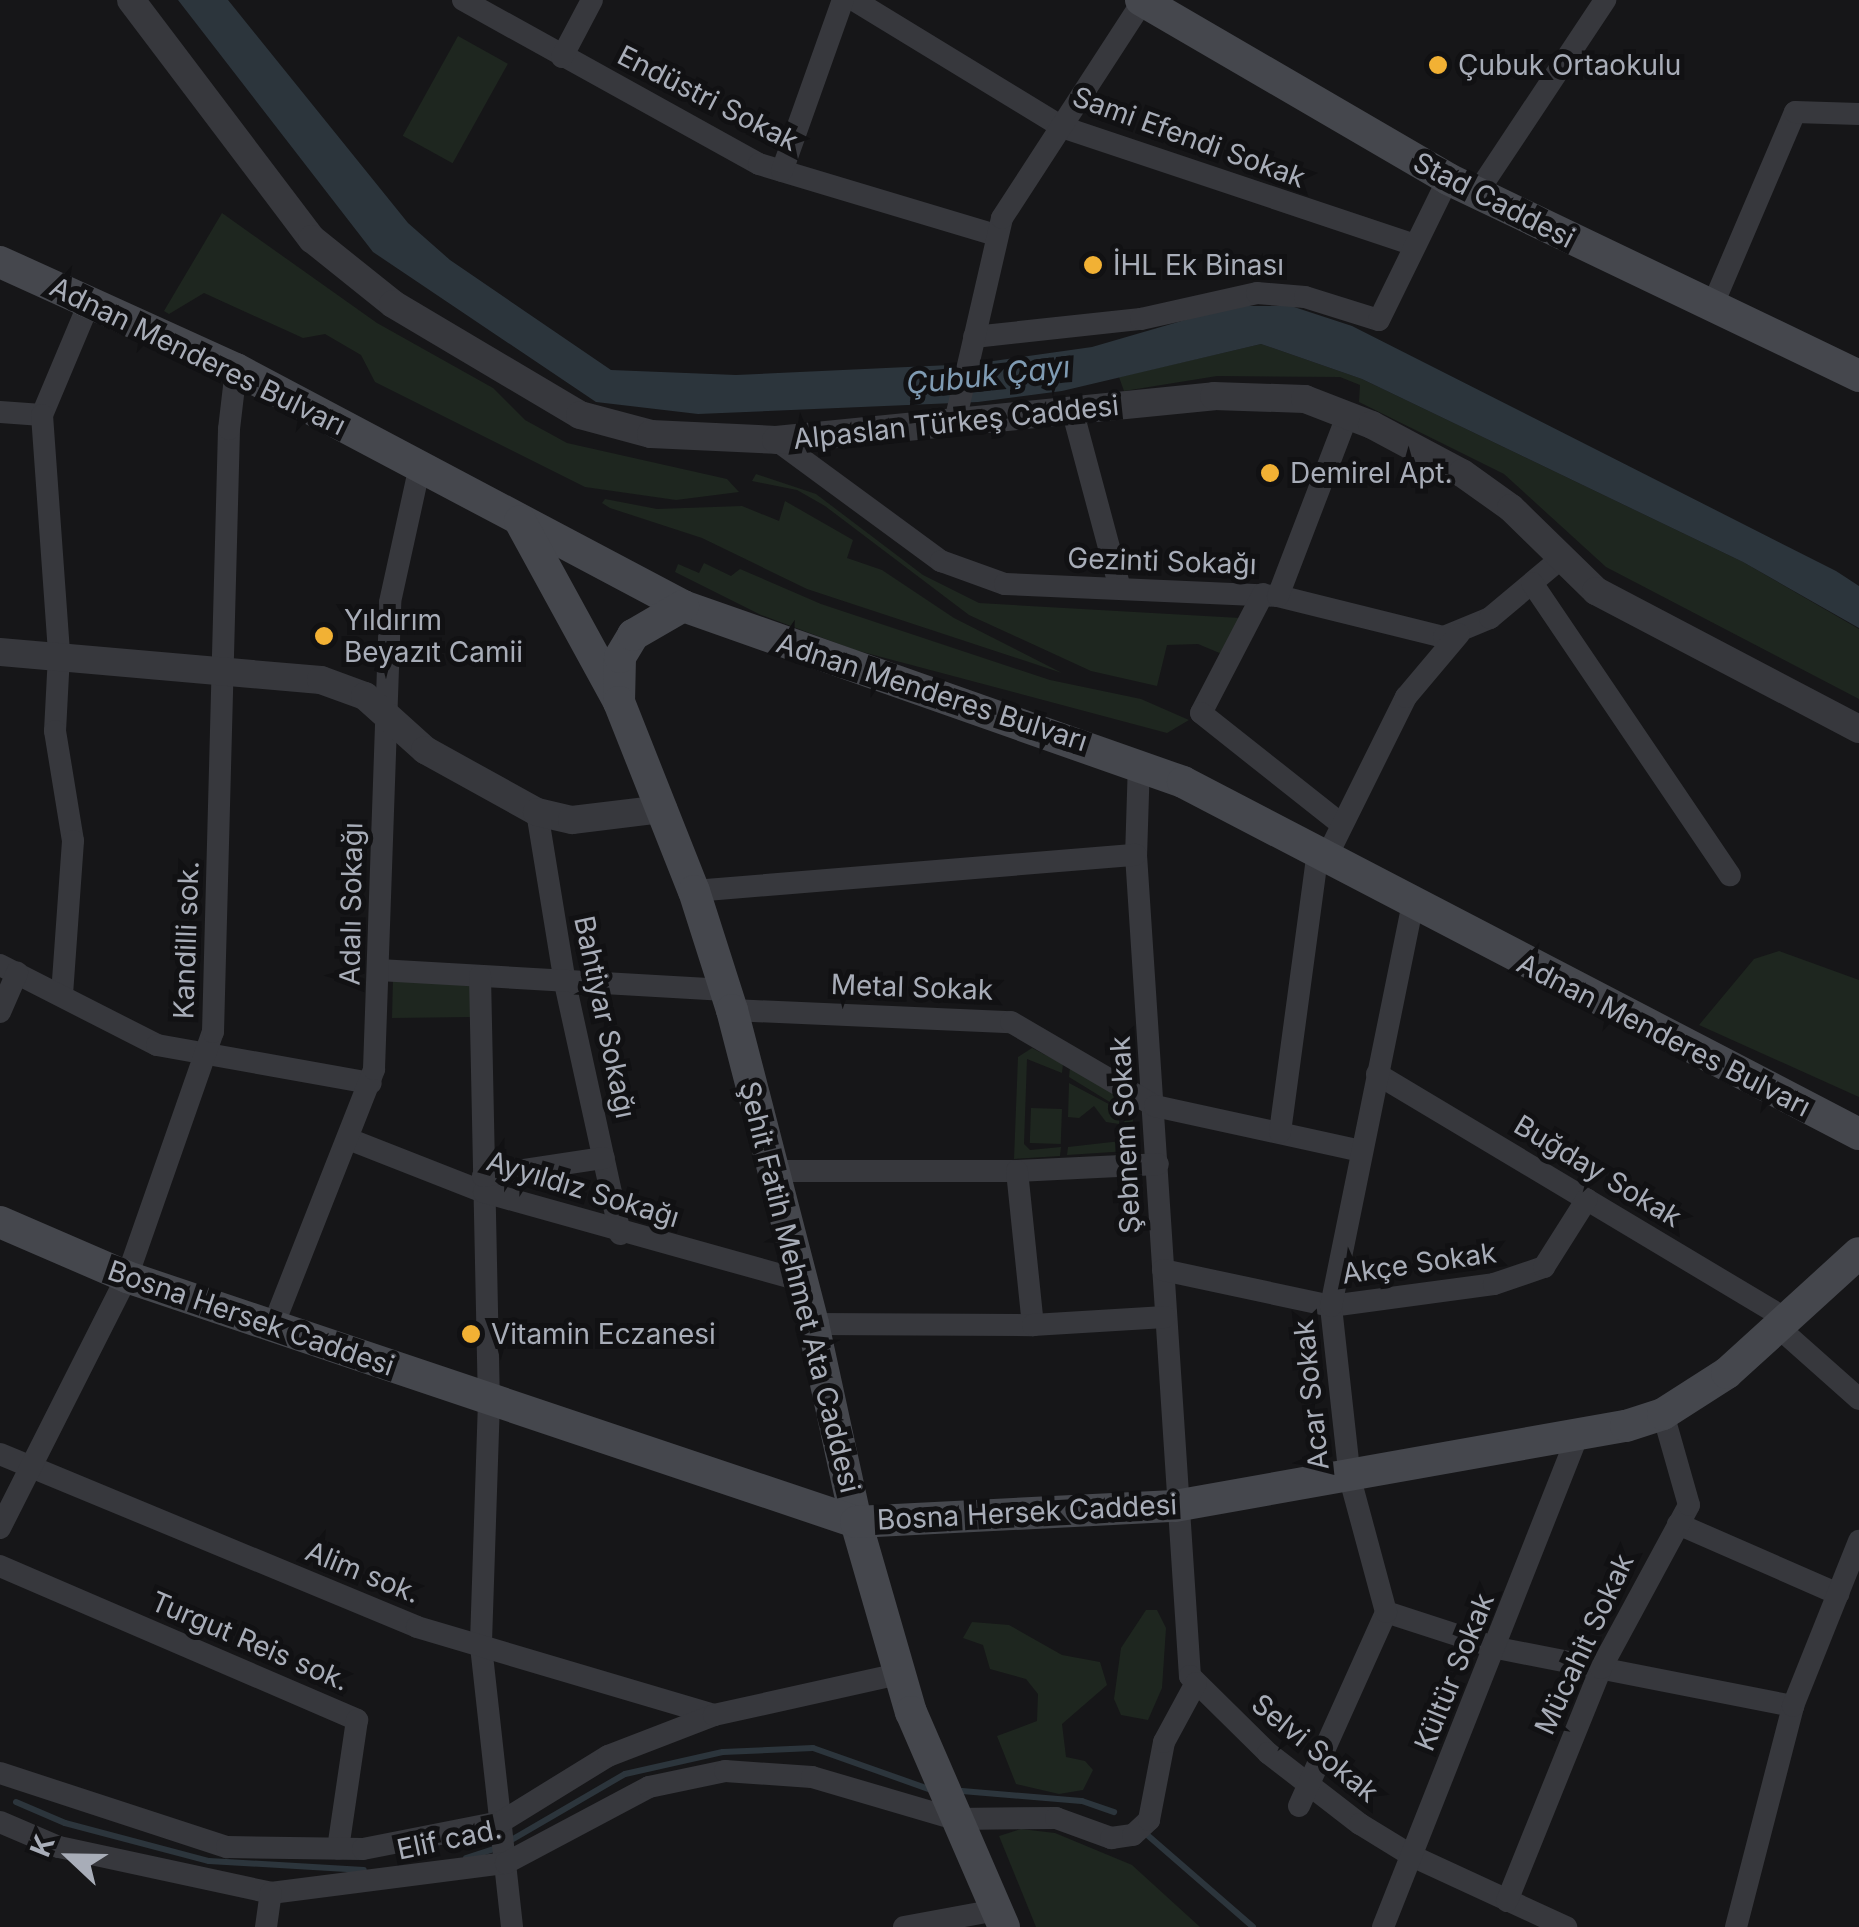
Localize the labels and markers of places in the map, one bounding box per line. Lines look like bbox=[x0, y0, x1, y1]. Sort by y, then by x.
place label: Çubuk Ortaokulu bbox=[1458, 48, 1681, 82]
marker: Çubuk Ortaokulu bbox=[1427, 54, 1449, 76]
place label: İHL Ek Binası bbox=[1113, 248, 1284, 282]
marker: İHL Ek Binası bbox=[1082, 254, 1104, 276]
place label: Demirel Apt. bbox=[1290, 456, 1453, 490]
marker: Demirel Apt. bbox=[1259, 462, 1281, 484]
place label: Yıldırım Beyazıt Camii bbox=[344, 603, 523, 669]
marker: Yıldırım Beyazıt Camii bbox=[313, 625, 335, 647]
place label: Vitamin Eczanesi bbox=[491, 1317, 716, 1351]
marker: Vitamin Eczanesi bbox=[460, 1323, 482, 1345]

